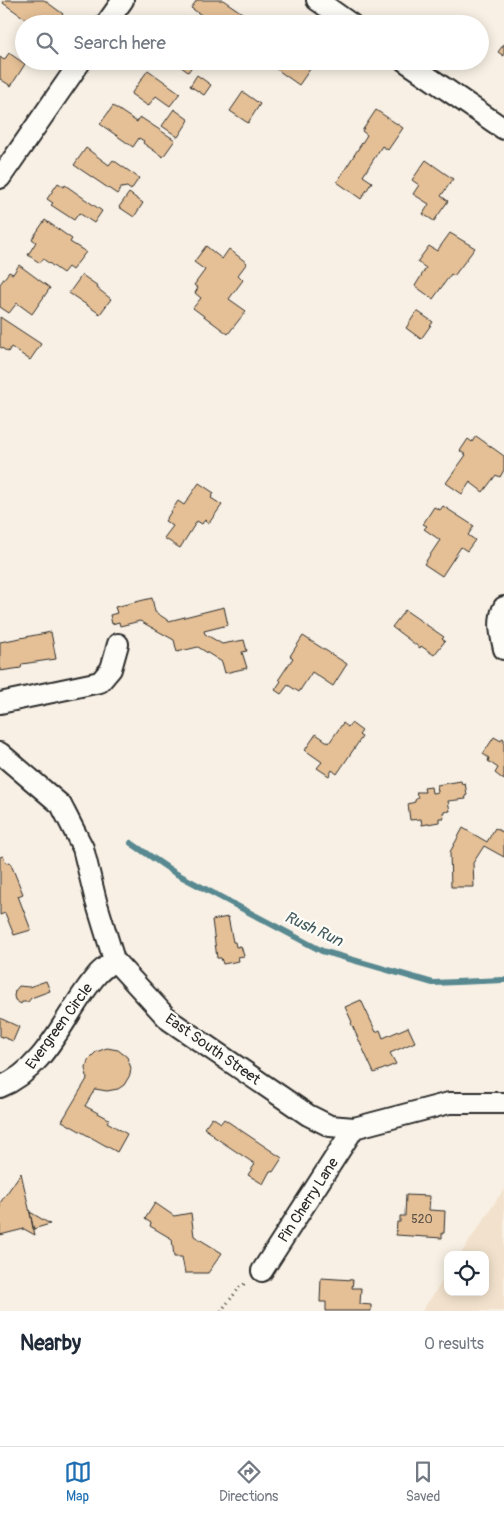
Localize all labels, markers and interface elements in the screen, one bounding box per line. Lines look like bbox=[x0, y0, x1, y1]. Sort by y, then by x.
search box bbox=[15, 15, 489, 70]
icon: search bbox=[33, 29, 61, 57]
text: Search here bbox=[73, 31, 166, 55]
water label: Rush Run bbox=[281, 907, 347, 951]
street label: Evergreen Circle bbox=[22, 979, 97, 1073]
street label: East South Street bbox=[161, 1009, 265, 1090]
street label: Pin Cherry Lane bbox=[274, 1154, 343, 1246]
house number: 520 bbox=[411, 1212, 433, 1227]
map controls bbox=[444, 1251, 489, 1296]
button: locate bbox=[444, 1251, 489, 1296]
text: Nearby bbox=[20, 1330, 81, 1357]
text: 0 results bbox=[424, 1334, 484, 1354]
tab: Map bbox=[64, 1458, 92, 1505]
tab: Directions bbox=[219, 1458, 278, 1505]
tab: Saved bbox=[406, 1458, 440, 1505]

